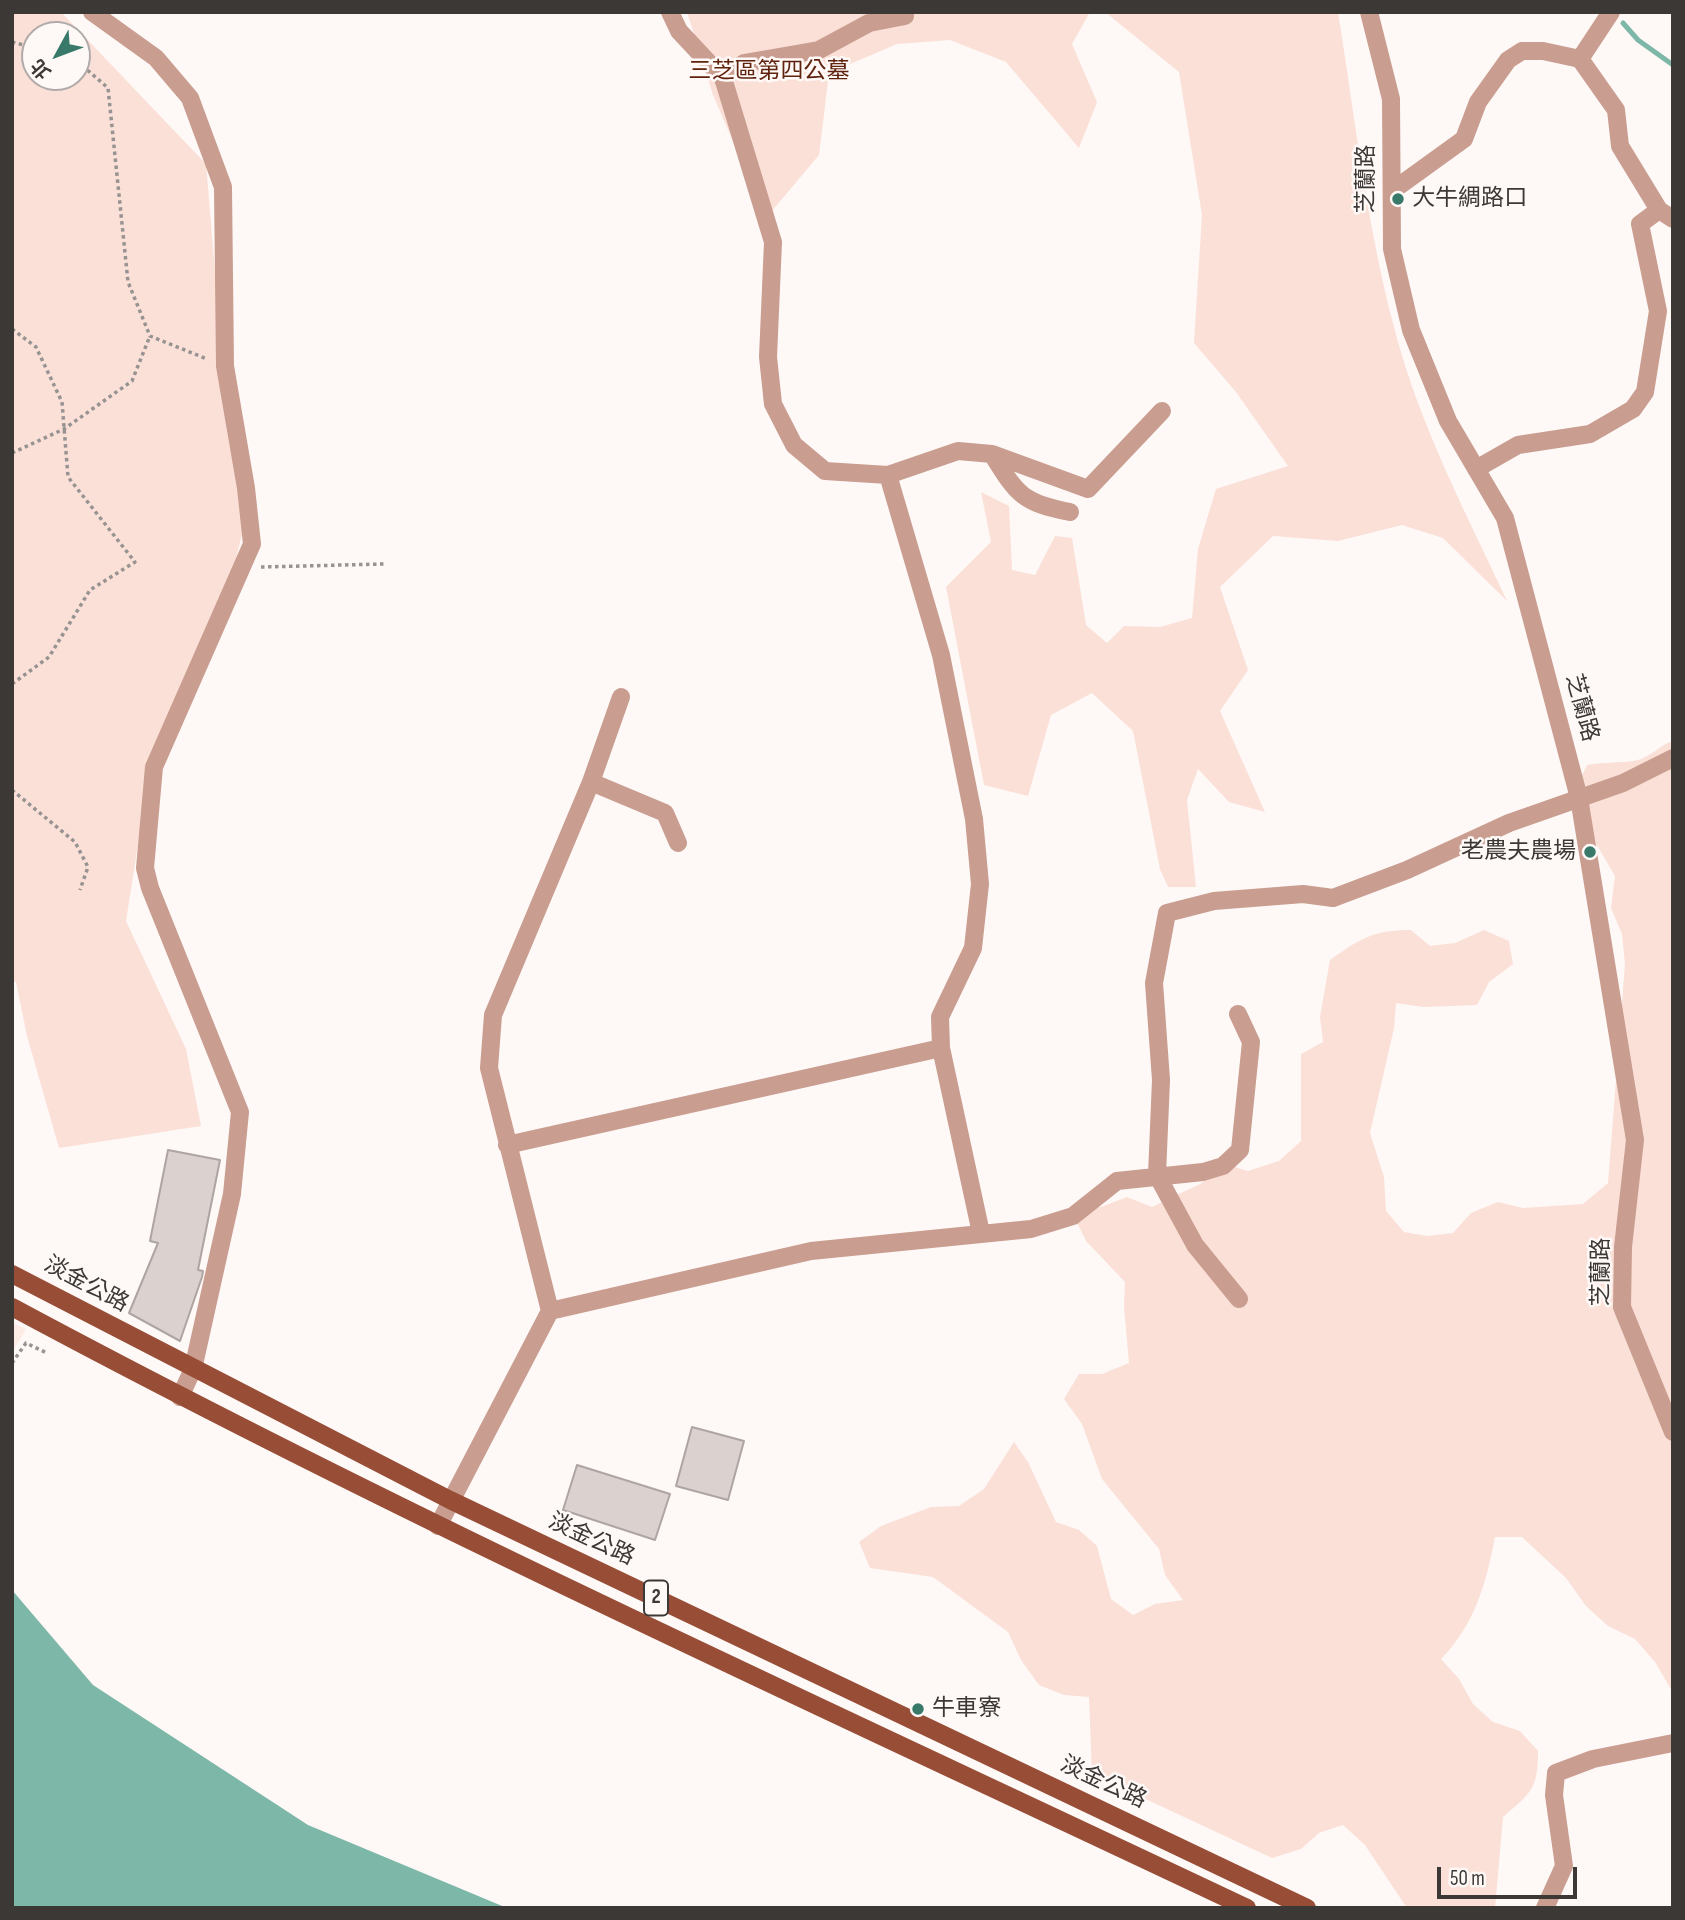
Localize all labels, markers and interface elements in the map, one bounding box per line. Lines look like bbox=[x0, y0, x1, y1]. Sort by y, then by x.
north arrow bbox=[21, 21, 91, 91]
text: 北 bbox=[26, 54, 56, 84]
park label: 三芝區第四公墓 bbox=[689, 58, 849, 86]
street label: 芝蘭路 bbox=[1353, 145, 1381, 213]
place label: 大牛綢路口 bbox=[1412, 185, 1527, 213]
marker: 大牛綢路口 bbox=[1390, 191, 1406, 207]
street label: 芝蘭路 bbox=[1559, 671, 1603, 745]
place label: 老農夫農場 bbox=[1461, 838, 1576, 866]
marker: 老農夫農場 bbox=[1582, 844, 1598, 860]
street label: 芝蘭路 bbox=[1588, 1238, 1616, 1306]
street label: 淡金公路 bbox=[39, 1251, 133, 1319]
street label: 淡金公路 bbox=[543, 1508, 639, 1572]
road number: 2 bbox=[644, 1580, 668, 1616]
place label: 牛車寮 bbox=[932, 1695, 1001, 1723]
marker: 牛車寮 bbox=[910, 1701, 926, 1717]
street label: 淡金公路 bbox=[1055, 1751, 1151, 1815]
scale bar bbox=[1440, 1854, 1580, 1898]
text: 50 m bbox=[1450, 1866, 1485, 1891]

